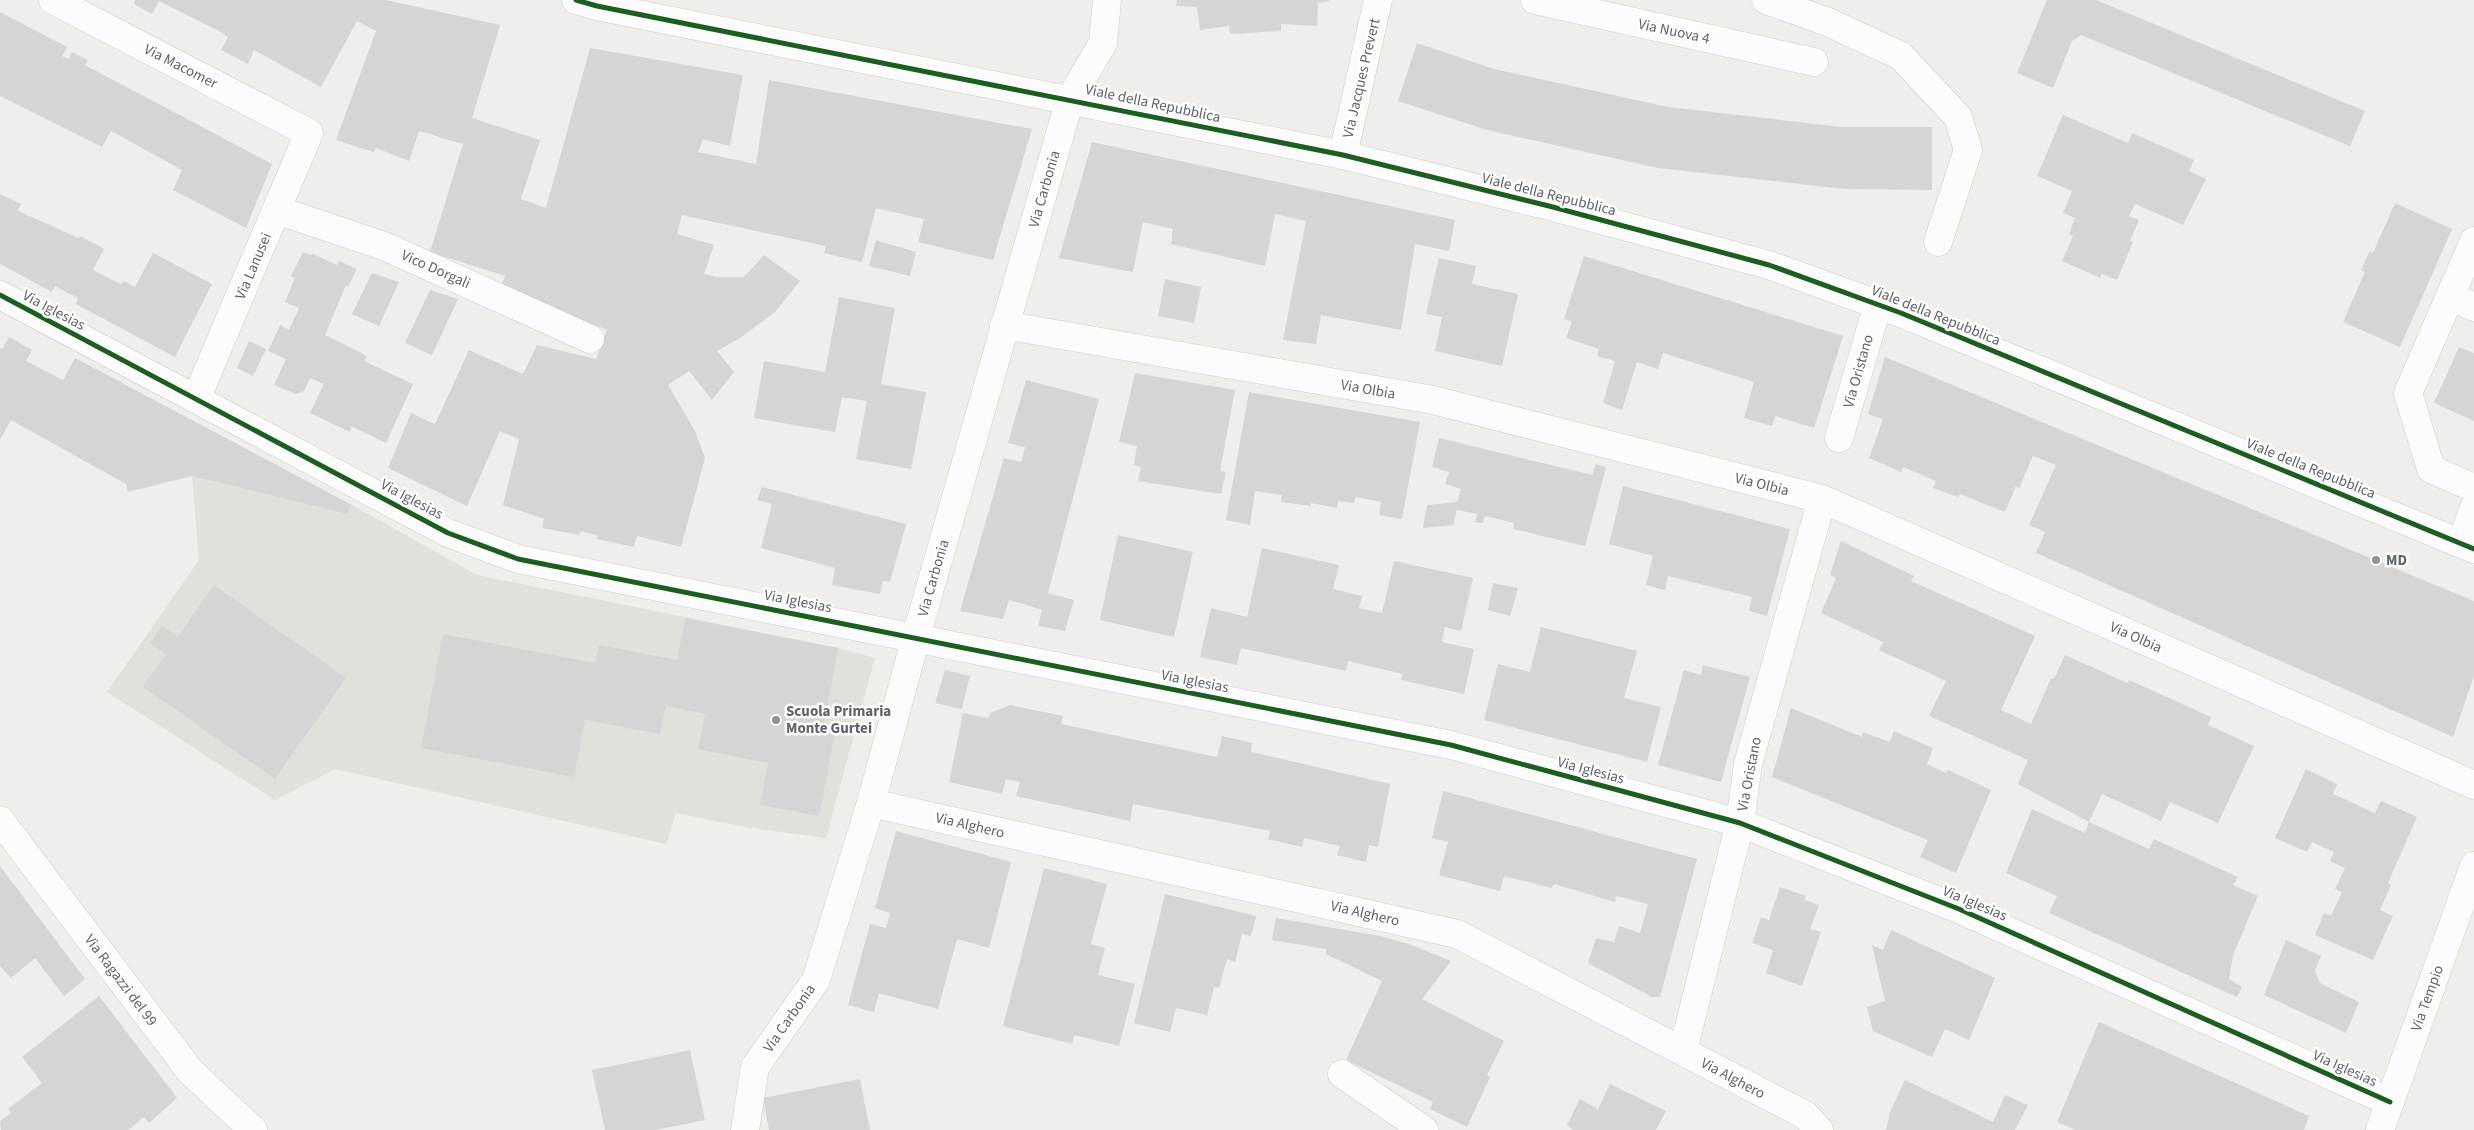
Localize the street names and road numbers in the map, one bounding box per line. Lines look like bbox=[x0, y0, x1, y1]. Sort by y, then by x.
street label: Via Nuova 4 bbox=[1636, 14, 1712, 49]
street label: Via Jacques Prevert bbox=[1338, 16, 1385, 140]
street label: Via Macomer bbox=[140, 39, 222, 94]
street label: Viale della Repubblica bbox=[1083, 79, 1223, 128]
street label: Via Carbonia bbox=[1023, 148, 1065, 230]
street label: Viale della Repubblica bbox=[1479, 168, 1618, 221]
street label: Via Lanusei bbox=[230, 230, 277, 303]
street label: Vico Dorgali bbox=[398, 245, 474, 294]
street label: Viale della Repubblica bbox=[1868, 280, 2004, 351]
street label: Via Iglesias bbox=[19, 285, 89, 336]
street label: Via Oristano bbox=[1838, 332, 1879, 410]
street label: Via Olbia bbox=[1339, 374, 1397, 405]
street label: Viale della Repubblica bbox=[2243, 433, 2379, 504]
street label: Via Olbia bbox=[1733, 468, 1791, 501]
street label: Via Iglesias bbox=[377, 474, 447, 525]
street label: Via Carbonia bbox=[912, 537, 954, 619]
street label: Via Iglesias bbox=[762, 585, 834, 618]
street label: Via Olbia bbox=[2106, 617, 2165, 658]
street label: Via Iglesias bbox=[1159, 665, 1231, 698]
street label: Via Oristano bbox=[1732, 735, 1767, 813]
street label: Via Iglesias bbox=[1555, 751, 1627, 789]
street label: Via Alghero bbox=[933, 807, 1006, 844]
street label: Via Iglesias bbox=[1939, 880, 2010, 927]
street label: Via Alghero bbox=[1328, 895, 1401, 932]
street label: Via Ragazzi del 99 bbox=[79, 930, 162, 1030]
street label: Via Tempio bbox=[2406, 962, 2449, 1034]
street label: Via Carbonia bbox=[758, 980, 821, 1057]
street label: Via Iglesias bbox=[2309, 1045, 2380, 1092]
street label: Via Alghero bbox=[1697, 1053, 1769, 1104]

